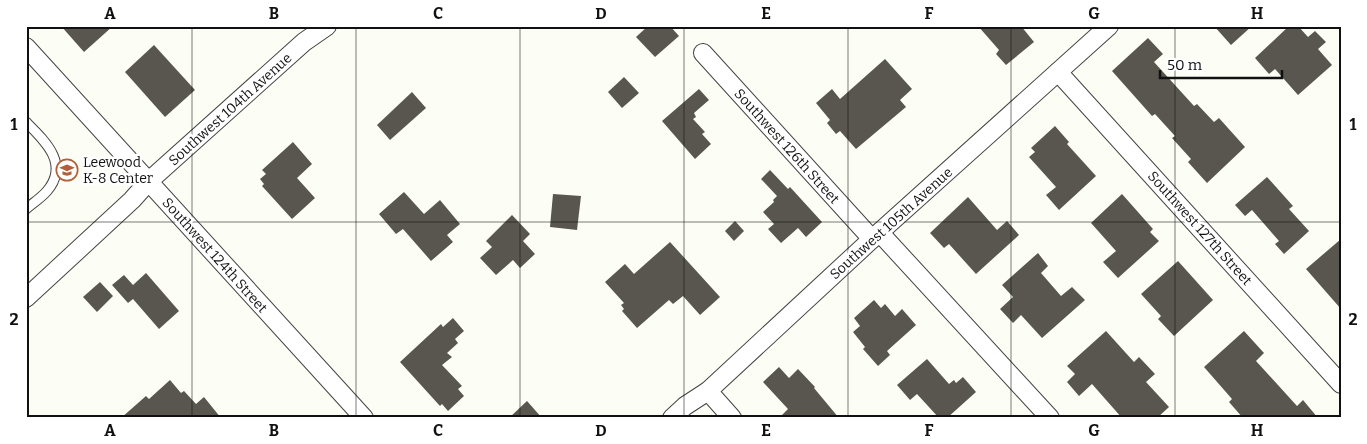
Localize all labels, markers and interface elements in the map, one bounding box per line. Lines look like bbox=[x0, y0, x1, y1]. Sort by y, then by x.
text: A bbox=[104, 4, 116, 23]
text: B bbox=[269, 4, 279, 23]
text: C bbox=[433, 4, 443, 23]
text: D bbox=[595, 4, 607, 23]
text: E bbox=[761, 4, 771, 23]
text: F bbox=[925, 4, 934, 23]
text: G bbox=[1088, 4, 1100, 23]
text: H bbox=[1251, 4, 1264, 23]
scale bar bbox=[1160, 48, 1282, 80]
street label: Southwest 104th Avenue bbox=[165, 50, 295, 169]
text: 50 m bbox=[1167, 56, 1203, 74]
street label: Southwest 126th Street bbox=[731, 85, 843, 207]
text: 1 bbox=[11, 115, 18, 134]
text: 1 bbox=[1350, 115, 1357, 134]
place label: Leewood K-8 Center bbox=[83, 154, 153, 187]
school or university icon: Leewood K-8 Center bbox=[55, 158, 79, 182]
street label: Southwest 105th Avenue bbox=[827, 164, 956, 283]
street label: Southwest 127th Street bbox=[1144, 168, 1255, 289]
street label: Southwest 124th Street bbox=[159, 194, 271, 316]
text: 2 bbox=[9, 310, 19, 329]
text: 2 bbox=[1348, 310, 1358, 329]
text: A bbox=[104, 421, 116, 440]
text: B bbox=[269, 421, 279, 440]
text: C bbox=[433, 421, 443, 440]
text: D bbox=[595, 421, 607, 440]
text: E bbox=[761, 421, 771, 440]
text: F bbox=[925, 421, 934, 440]
text: G bbox=[1088, 421, 1100, 440]
text: H bbox=[1251, 421, 1264, 440]

